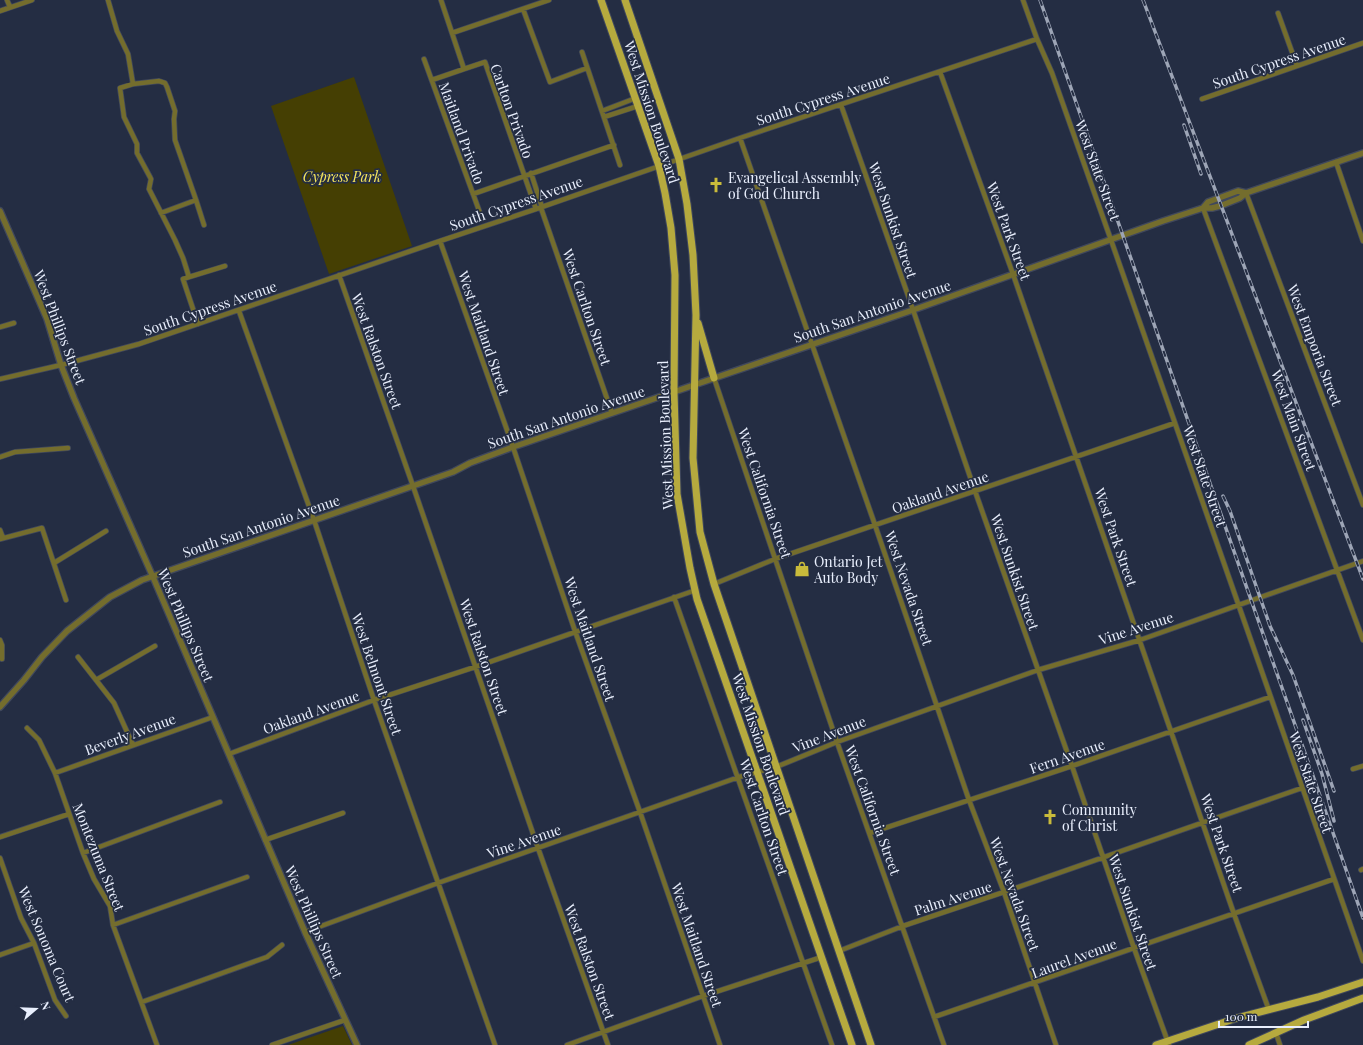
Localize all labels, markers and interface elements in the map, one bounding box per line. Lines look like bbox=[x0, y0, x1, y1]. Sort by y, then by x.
street label: South Cypress Avenue bbox=[1210, 29, 1348, 93]
street label: West Mission Boulevard bbox=[620, 37, 684, 186]
street label: Carlton Privado bbox=[486, 61, 538, 161]
street label: South Cypress Avenue bbox=[754, 68, 892, 130]
street label: Maitland Privado bbox=[435, 79, 489, 187]
street label: West State Street bbox=[1071, 116, 1125, 224]
street label: West Sunkist Street bbox=[864, 159, 922, 281]
park label: Cypress Park bbox=[303, 167, 381, 186]
place label: Evangelical Assembly of God Church bbox=[728, 168, 861, 203]
street label: South Cypress Avenue bbox=[447, 171, 585, 235]
church icon: Evangelical Assembly of God Church bbox=[707, 176, 725, 194]
street label: West Park Street bbox=[982, 178, 1036, 284]
street label: West Carlton Street bbox=[558, 245, 616, 369]
street label: West Phillips Street bbox=[29, 266, 91, 388]
street label: West Maitland Street bbox=[454, 268, 514, 399]
street label: South San Antonio Avenue bbox=[791, 275, 953, 347]
street label: South Cypress Avenue bbox=[141, 276, 279, 340]
street label: West Emporia Street bbox=[1283, 281, 1347, 409]
street label: West Ralston Street bbox=[347, 290, 407, 412]
street label: West Mission Boulevard bbox=[653, 360, 677, 511]
street label: West Main Street bbox=[1267, 366, 1321, 474]
street label: South San Antonio Avenue bbox=[485, 381, 647, 453]
street label: West State Street bbox=[1178, 422, 1232, 530]
street label: West California Street bbox=[733, 424, 797, 562]
street label: Oakland Avenue bbox=[889, 467, 991, 517]
street label: West Park Street bbox=[1090, 484, 1142, 590]
street label: South San Antonio Avenue bbox=[180, 490, 342, 562]
street label: West Sunkist Street bbox=[986, 511, 1044, 633]
street label: West Nevada Street bbox=[880, 527, 938, 649]
place label: Ontario Jet Auto Body bbox=[813, 552, 884, 587]
shop icon: Ontario Jet Auto Body bbox=[793, 560, 811, 578]
street label: West Phillips Street bbox=[153, 565, 219, 685]
street label: West Maitland Street bbox=[560, 574, 620, 705]
street label: West Ralston Street bbox=[455, 595, 513, 719]
street label: Vine Avenue bbox=[1095, 607, 1176, 649]
street label: West Belmont Street bbox=[347, 610, 407, 738]
street label: West Mission Boulevard bbox=[727, 670, 794, 817]
street label: Oakland Avenue bbox=[260, 686, 362, 738]
street label: Beverly Avenue bbox=[82, 709, 178, 759]
street label: Vine Avenue bbox=[789, 711, 868, 757]
street label: West State Street bbox=[1284, 728, 1338, 836]
street label: Fern Avenue bbox=[1027, 734, 1107, 778]
street label: West California Street bbox=[840, 742, 906, 878]
street label: West Carlton Street bbox=[735, 755, 793, 879]
street label: West Park Street bbox=[1196, 790, 1248, 896]
street label: Montezuma Street bbox=[69, 800, 130, 915]
place label: Community of Christ bbox=[1062, 800, 1137, 835]
church icon: Community of Christ bbox=[1041, 808, 1059, 826]
street label: Vine Avenue bbox=[483, 819, 564, 863]
street label: West Nevada Street bbox=[985, 834, 1045, 954]
street label: West Sunkist Street bbox=[1104, 851, 1162, 973]
street label: West Phillips Street bbox=[280, 862, 348, 982]
street label: Palm Avenue bbox=[912, 876, 994, 920]
street label: West Maitland Street bbox=[667, 880, 727, 1011]
street label: West Sonoma Court bbox=[14, 882, 80, 1006]
street label: West Ralston Street bbox=[560, 901, 620, 1023]
street label: Laurel Avenue bbox=[1029, 934, 1119, 982]
north arrow bbox=[16, 989, 56, 1029]
text: N bbox=[38, 999, 54, 1012]
scale bar bbox=[1219, 1003, 1308, 1029]
text: 100 m bbox=[1225, 1008, 1258, 1024]

